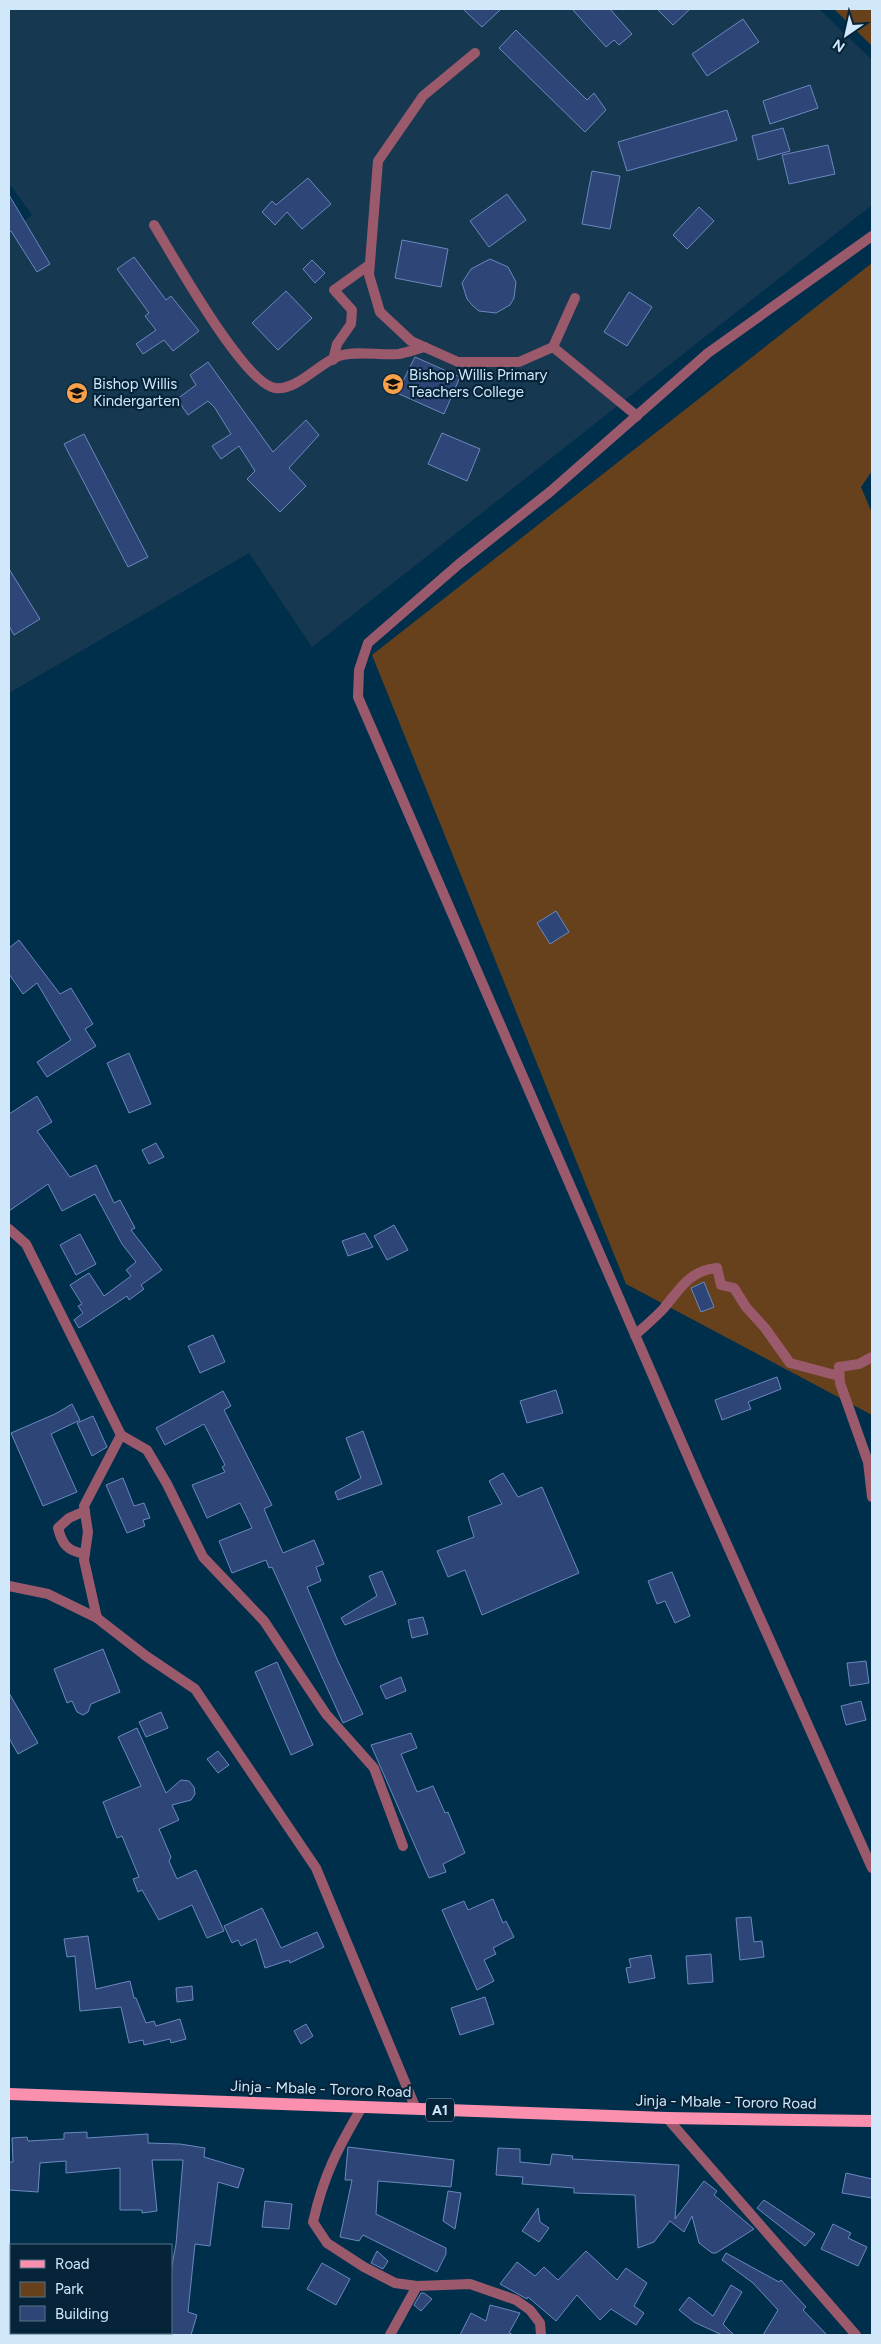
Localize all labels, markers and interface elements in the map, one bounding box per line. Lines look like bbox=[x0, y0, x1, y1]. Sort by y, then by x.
north arrow bbox=[821, 10, 871, 60]
text: N bbox=[830, 35, 848, 55]
place label: Bishop Willis Primary Teachers College bbox=[409, 366, 548, 401]
school or university icon: Bishop Willis Primary Teachers College bbox=[381, 372, 405, 396]
place label: Bishop Willis Kindergarten bbox=[93, 375, 180, 410]
school or university icon: Bishop Willis Kindergarten bbox=[65, 381, 89, 405]
street label: Jinja - Mbale - Tororo Road bbox=[230, 2077, 412, 2101]
street label: Jinja - Mbale - Tororo Road bbox=[635, 2091, 817, 2113]
road number: A1 bbox=[426, 2098, 454, 2122]
legend bbox=[10, 2244, 172, 2334]
text: Road bbox=[55, 2255, 90, 2273]
text: Park bbox=[55, 2280, 84, 2298]
text: Building bbox=[55, 2305, 109, 2323]

